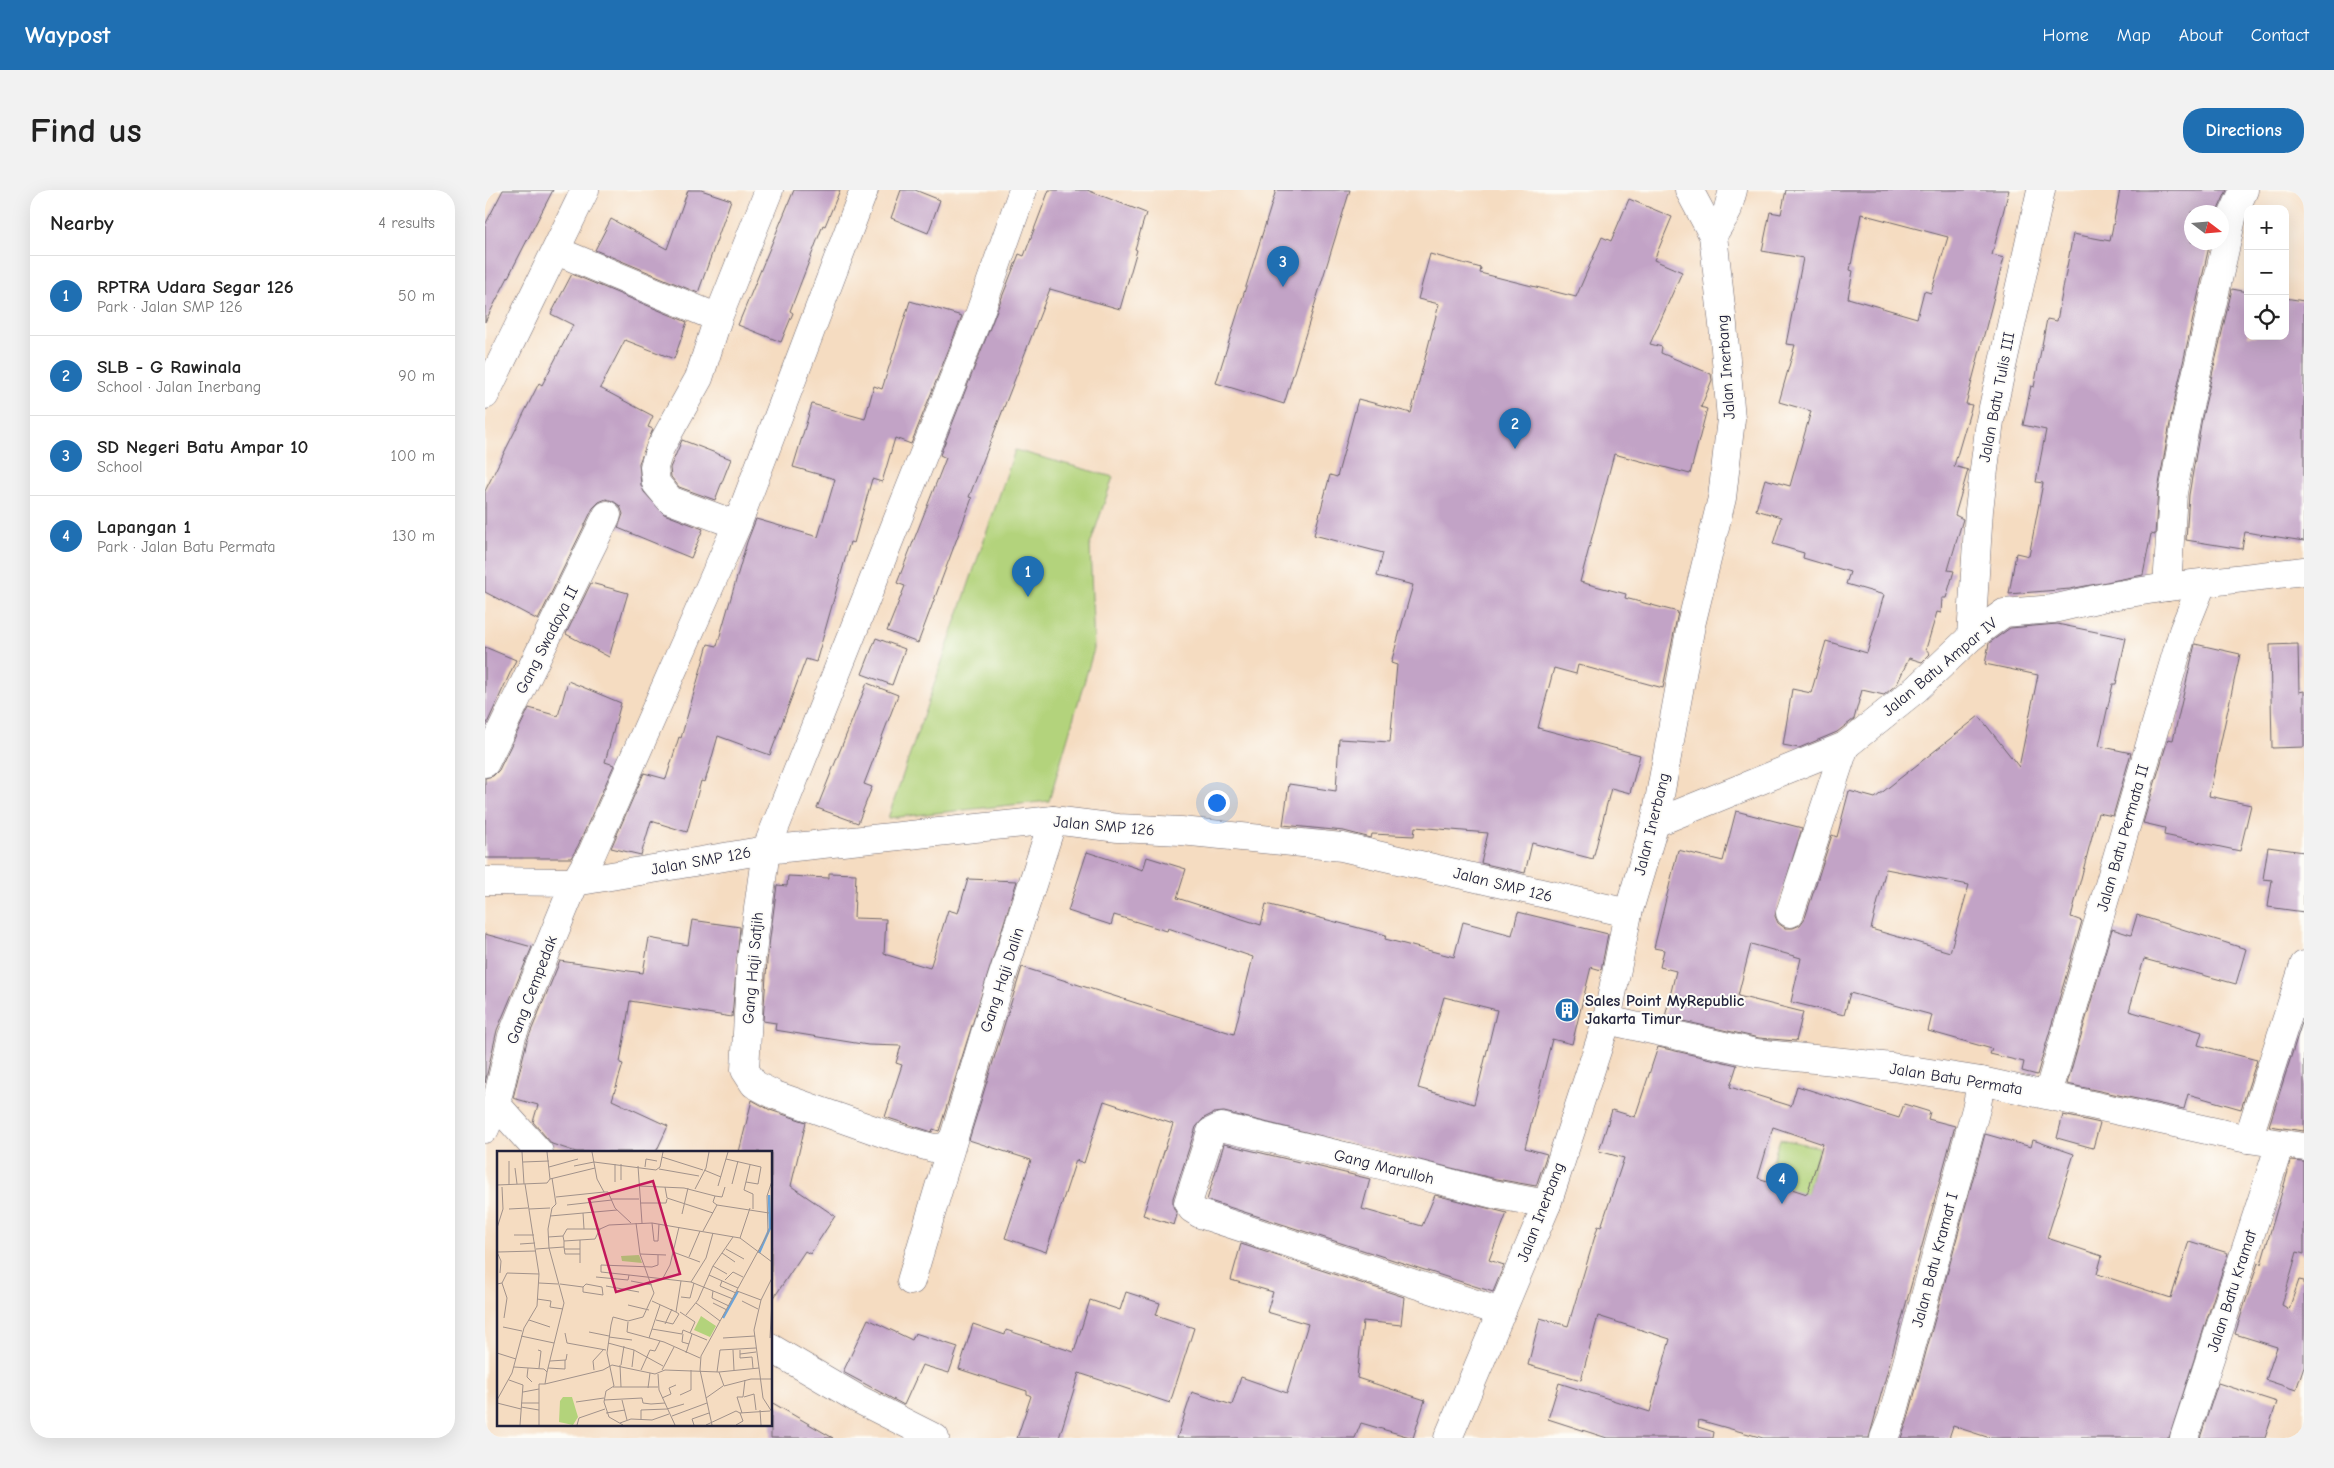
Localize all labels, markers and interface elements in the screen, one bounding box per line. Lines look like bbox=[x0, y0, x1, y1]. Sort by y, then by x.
text: Waypost bbox=[25, 21, 110, 49]
text: Home bbox=[2042, 25, 2089, 46]
text: Map bbox=[2117, 25, 2151, 46]
text: About bbox=[2179, 25, 2223, 46]
text: Contact bbox=[2251, 25, 2309, 46]
button: Directions bbox=[2183, 108, 2304, 153]
text: Find us bbox=[30, 110, 142, 151]
north arrow bbox=[2184, 205, 2229, 250]
map controls bbox=[2244, 205, 2289, 340]
button: + bbox=[2244, 205, 2289, 250]
text: Nearby bbox=[50, 211, 114, 235]
text: 4 results bbox=[378, 214, 435, 232]
pin: 3 bbox=[1267, 246, 1299, 287]
button: − bbox=[2244, 250, 2289, 295]
text: RPTRA Udara Segar 126 bbox=[97, 276, 294, 298]
text: 1 bbox=[63, 287, 69, 305]
text: 50 m bbox=[398, 287, 435, 305]
button: locate bbox=[2244, 295, 2289, 340]
text: Park · Jalan SMP 126 bbox=[97, 298, 243, 316]
street label: Jalan Inerbang bbox=[1713, 314, 1739, 420]
street label: Jalan Batu Tulis III bbox=[1976, 330, 2018, 464]
text: SLB - G Rawinala bbox=[97, 356, 241, 378]
text: 2 bbox=[62, 367, 70, 385]
text: 90 m bbox=[398, 367, 435, 385]
text: School · Jalan Inerbang bbox=[97, 378, 261, 396]
pin: 2 bbox=[1499, 408, 1531, 449]
text: SD Negeri Batu Ampar 10 bbox=[97, 436, 309, 458]
text: 3 bbox=[62, 447, 70, 465]
text: 100 m bbox=[391, 447, 435, 465]
text: School bbox=[97, 458, 143, 476]
text: Lapangan 1 bbox=[97, 516, 191, 538]
text: 4 bbox=[62, 527, 70, 545]
text: 130 m bbox=[392, 527, 435, 545]
text: Park · Jalan Batu Permata bbox=[97, 538, 275, 556]
pin: 1 bbox=[1012, 556, 1044, 597]
street label: Gang Swadaya II bbox=[512, 583, 582, 697]
street label: Jalan Batu Ampar IV bbox=[1879, 614, 2001, 720]
street label: Jalan Batu Permata II bbox=[2093, 762, 2153, 914]
street label: Jalan Inerbang bbox=[1631, 771, 1673, 877]
your location bbox=[1204, 790, 1230, 816]
street label: Jalan SMP 126 bbox=[1053, 813, 1155, 839]
street label: Jalan SMP 126 bbox=[649, 843, 753, 879]
street label: Jalan SMP 126 bbox=[1452, 864, 1554, 906]
street label: Gang Haji Satjih bbox=[739, 911, 767, 1025]
street label: Gang Haji Dalin bbox=[977, 925, 1027, 1035]
street label: Gang Cempedak bbox=[503, 933, 561, 1047]
place label: Sales Point MyRepublic Jakarta Timur bbox=[1585, 992, 1745, 1028]
building icon: Sales Point MyRepublic Jakarta Timur bbox=[1554, 997, 1580, 1023]
street label: Jalan Batu Permata bbox=[1888, 1060, 2024, 1098]
street label: Gang Marulloh bbox=[1332, 1146, 1436, 1188]
inset map bbox=[497, 1151, 773, 1426]
street label: Jalan Inerbang bbox=[1514, 1160, 1568, 1264]
pin: 4 bbox=[1766, 1163, 1798, 1204]
street label: Jalan Batu Kramat I bbox=[1908, 1191, 1962, 1329]
street label: Jalan Batu Kramat bbox=[2204, 1227, 2260, 1354]

